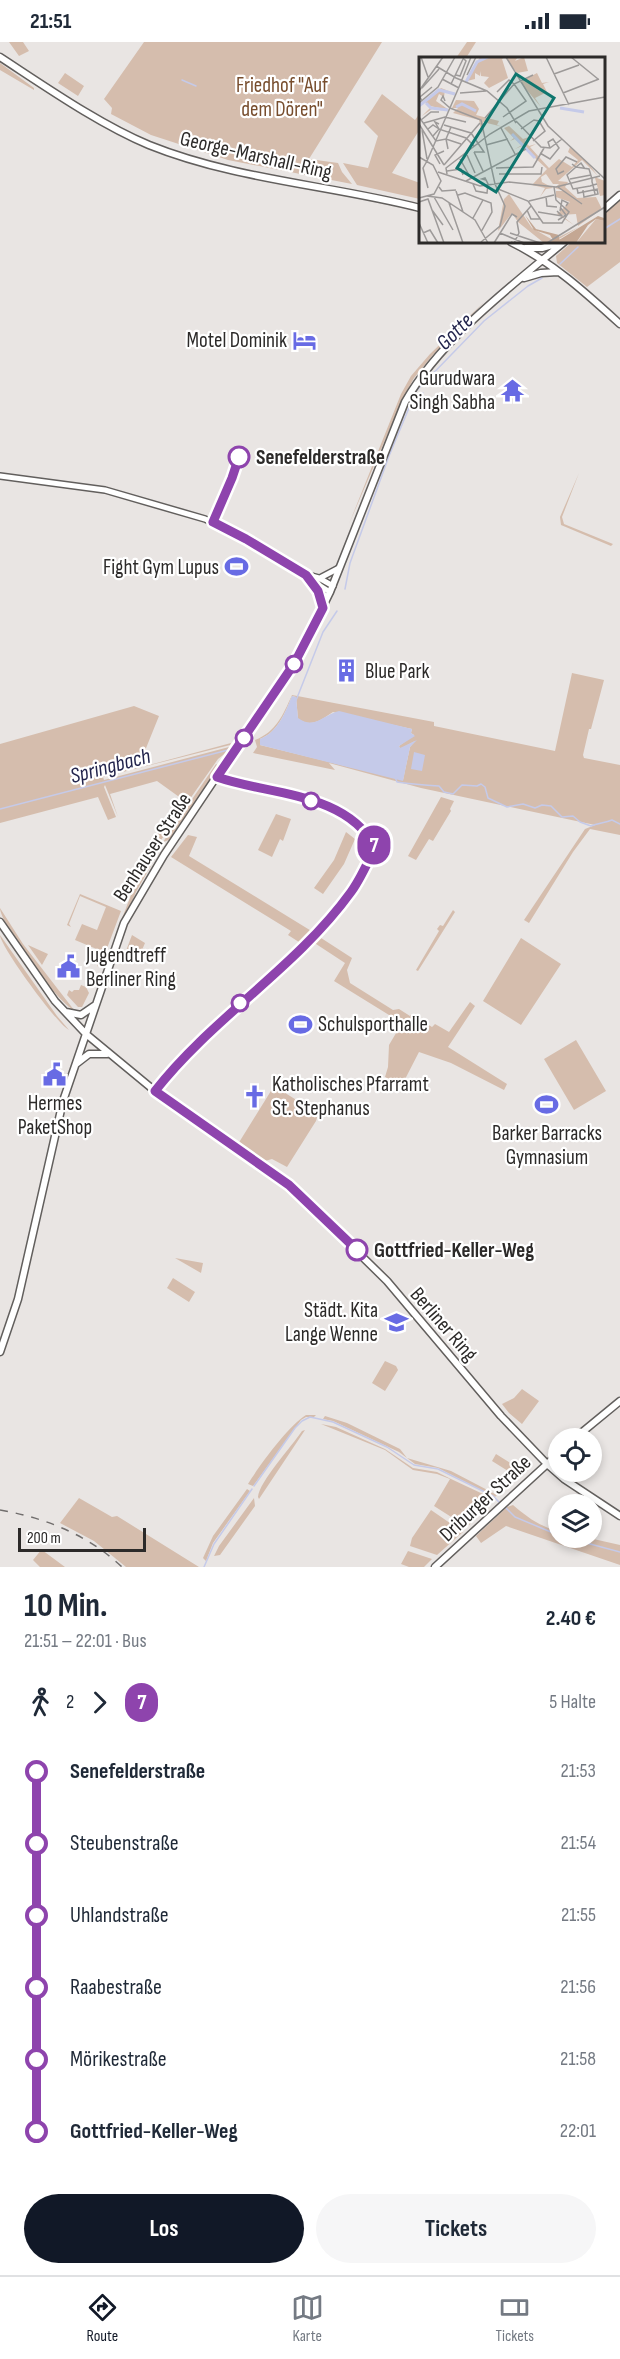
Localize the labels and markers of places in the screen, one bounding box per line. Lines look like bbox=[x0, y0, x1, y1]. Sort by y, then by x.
hotel icon: Motel Dominik bbox=[292, 327, 318, 353]
place label: Motel Dominik bbox=[187, 328, 287, 353]
place label: Gurudwara Singh Sabha bbox=[410, 366, 495, 415]
temple icon: Gurudwara Singh Sabha bbox=[500, 377, 526, 403]
place label: Senefelderstraße bbox=[256, 445, 385, 470]
marker: Senefelderstraße bbox=[228, 446, 250, 468]
sports icon: Fight Gym Lupus bbox=[224, 554, 250, 580]
place label: Fight Gym Lupus bbox=[103, 555, 219, 580]
unlabelled marker bbox=[285, 655, 303, 673]
building icon: Blue Park bbox=[334, 658, 360, 684]
place label: Blue Park bbox=[365, 659, 430, 684]
unlabelled marker bbox=[235, 729, 253, 747]
unlabelled marker bbox=[302, 792, 320, 810]
place label: Jugendtreff Berliner Ring bbox=[85, 943, 176, 992]
public building icon: Jugendtreff Berliner Ring bbox=[55, 954, 81, 980]
unlabelled marker bbox=[231, 994, 249, 1012]
sports icon: Schulsporthalle bbox=[287, 1011, 313, 1037]
place label: Schulsporthalle bbox=[318, 1012, 428, 1037]
public building icon: Hermes PaketShop bbox=[42, 1062, 68, 1088]
place label: Katholisches Pfarramt St. Stephanus bbox=[272, 1072, 429, 1121]
church icon: Katholisches Pfarramt St. Stephanus bbox=[241, 1083, 267, 1109]
place label: Hermes PaketShop bbox=[18, 1091, 92, 1140]
sports icon: Barker Barracks Gymnasium bbox=[534, 1092, 560, 1118]
place label: Barker Barracks Gymnasium bbox=[492, 1121, 602, 1170]
place label: Gottfried-Keller-Weg bbox=[374, 1238, 534, 1263]
marker: Gottfried-Keller-Weg bbox=[346, 1239, 368, 1261]
place label: Städt. Kita Lange Wenne bbox=[285, 1298, 378, 1347]
school or university icon: Städt. Kita Lange Wenne bbox=[383, 1309, 409, 1335]

